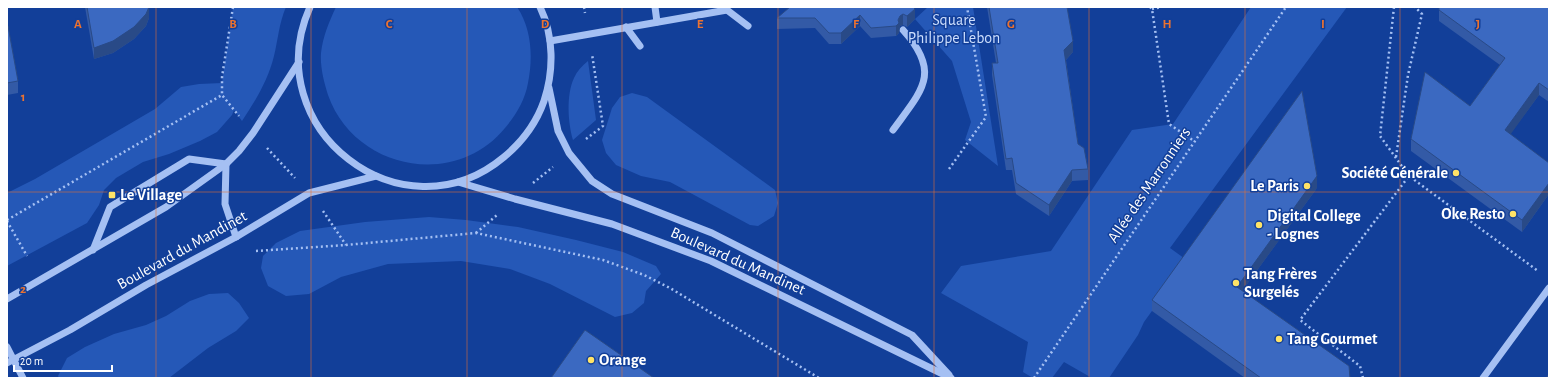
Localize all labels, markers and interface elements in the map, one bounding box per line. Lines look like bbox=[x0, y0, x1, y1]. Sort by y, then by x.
park label: Square Philippe Lebon bbox=[908, 12, 1000, 46]
text: A bbox=[74, 18, 82, 31]
text: B bbox=[229, 18, 237, 31]
text: C bbox=[386, 18, 393, 31]
text: D bbox=[541, 18, 550, 31]
text: E bbox=[697, 18, 704, 31]
text: F bbox=[853, 18, 860, 31]
text: G bbox=[1007, 18, 1015, 31]
text: H bbox=[1162, 18, 1172, 31]
text: I bbox=[1321, 18, 1325, 31]
text: J bbox=[1476, 18, 1480, 31]
text: 1 bbox=[21, 91, 25, 104]
street label: Allée des Marronniers bbox=[1105, 124, 1193, 246]
place label: Société Générale bbox=[1341, 165, 1448, 181]
marker: Société Générale bbox=[1451, 168, 1461, 178]
place label: Le Paris bbox=[1250, 178, 1299, 194]
marker: Le Paris bbox=[1302, 181, 1312, 191]
place label: Le Village bbox=[120, 187, 182, 203]
marker: Le Village bbox=[107, 190, 117, 200]
place label: Oke Resto bbox=[1441, 206, 1505, 222]
street label: Boulevard du Mandinet bbox=[114, 208, 250, 292]
place label: Digital College - Lognes bbox=[1267, 208, 1361, 242]
marker: Oke Resto bbox=[1508, 209, 1518, 219]
marker: Digital College - Lognes bbox=[1254, 220, 1264, 230]
street label: Boulevard du Mandinet bbox=[668, 224, 808, 298]
place label: Tang Frères Surgelés bbox=[1244, 266, 1317, 300]
marker: Tang Frères Surgelés bbox=[1231, 278, 1241, 288]
text: 2 bbox=[20, 283, 26, 296]
place label: Tang Gourmet bbox=[1287, 331, 1378, 347]
marker: Tang Gourmet bbox=[1274, 334, 1284, 344]
scale bar bbox=[14, 347, 112, 373]
place label: Orange bbox=[599, 352, 647, 368]
text: 20 m bbox=[20, 355, 43, 367]
marker: Orange bbox=[586, 355, 596, 365]

